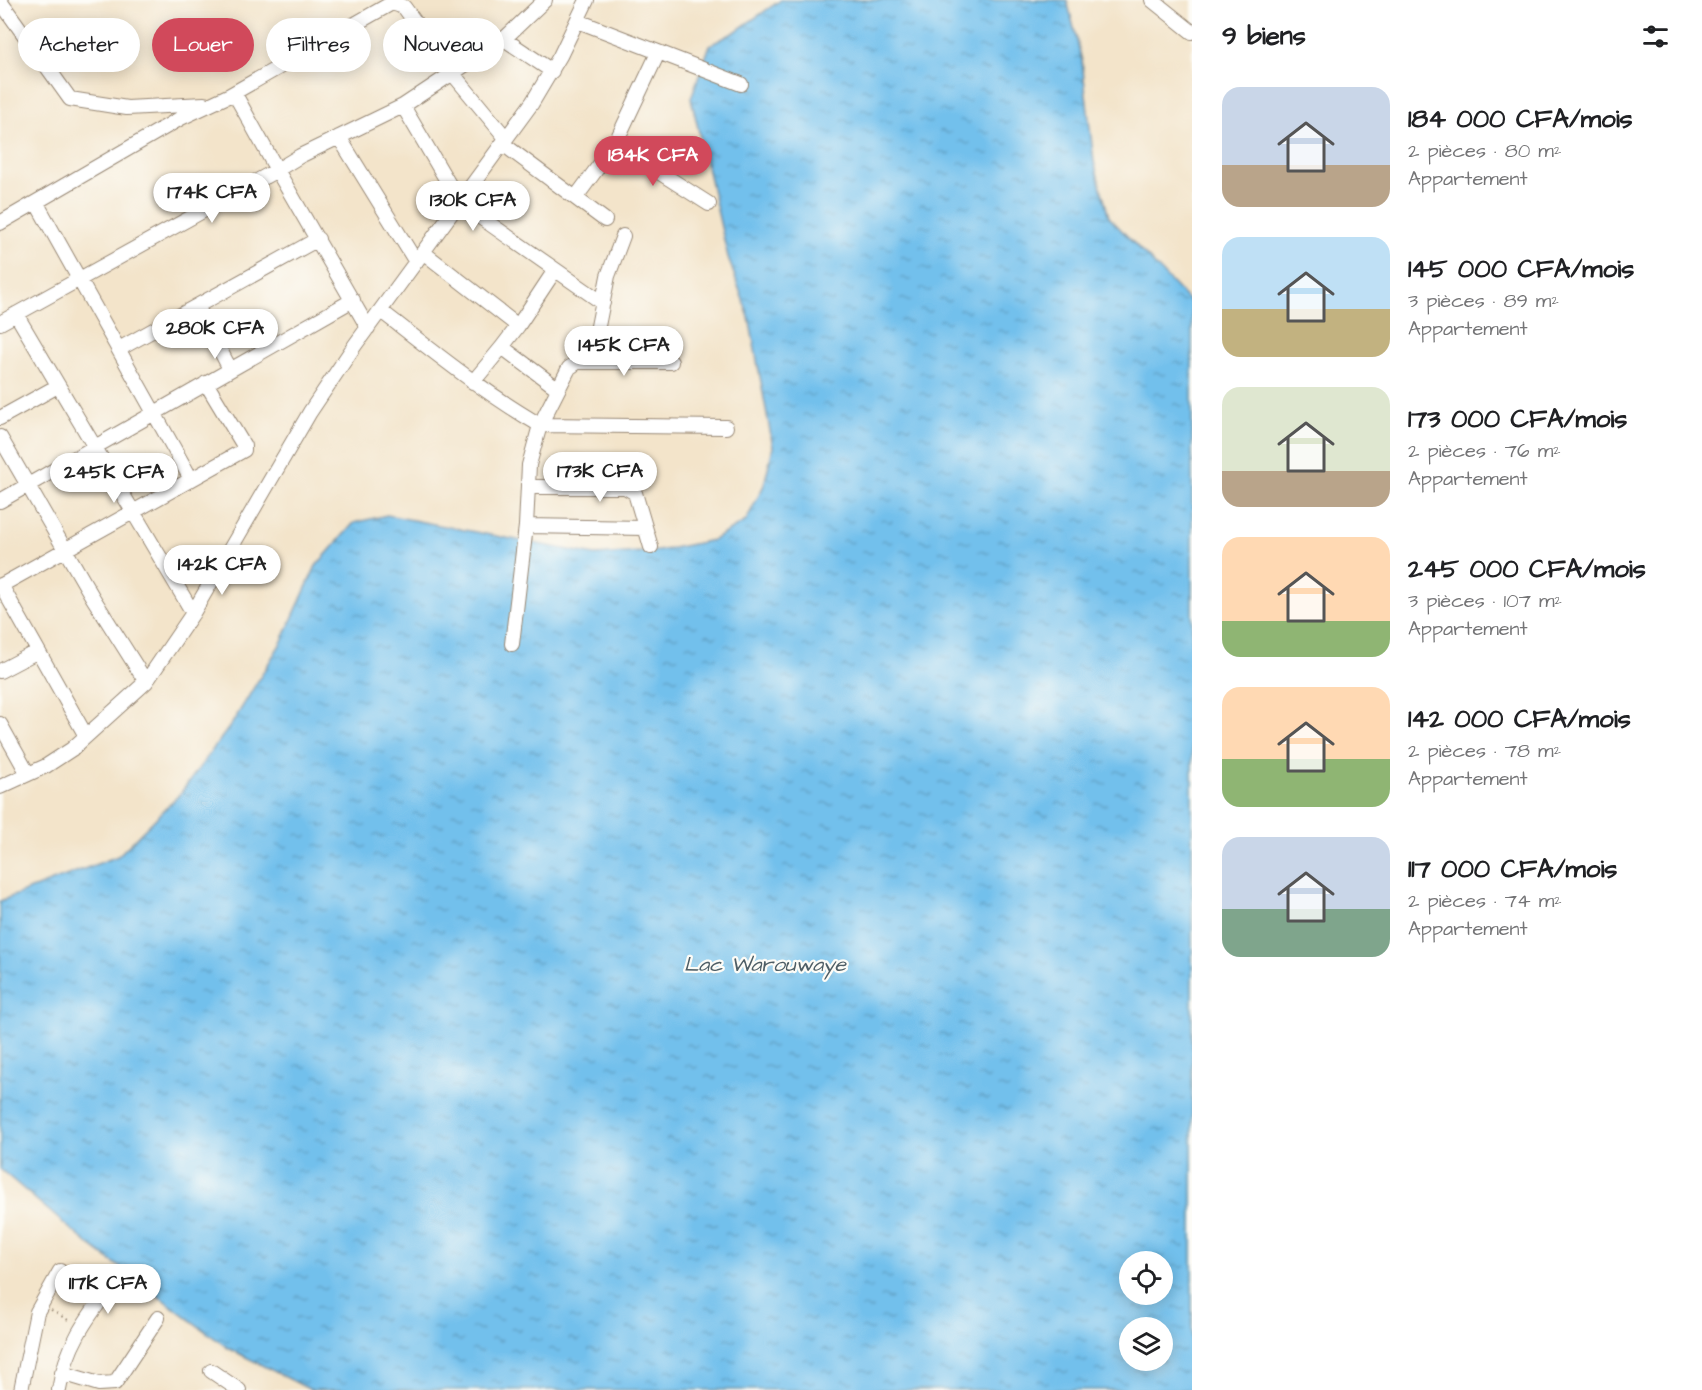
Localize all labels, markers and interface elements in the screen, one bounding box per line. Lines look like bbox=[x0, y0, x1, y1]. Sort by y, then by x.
chip: Acheter bbox=[18, 18, 140, 72]
chip: Louer bbox=[152, 18, 254, 72]
chip: Filtres bbox=[266, 18, 371, 72]
chip: Nouveau bbox=[383, 18, 504, 72]
text: 9 biens bbox=[1222, 18, 1306, 54]
icon: filters bbox=[1639, 20, 1672, 53]
text: 184 000 CFA/mois bbox=[1408, 101, 1633, 137]
icon: home bbox=[1270, 111, 1342, 183]
pin: 184K CFA bbox=[591, 136, 715, 187]
text: 2 pièces · 80 m² bbox=[1408, 137, 1561, 165]
text: 184K CFA bbox=[608, 141, 698, 169]
text: Appartement bbox=[1408, 165, 1528, 193]
pin: 174K CFA bbox=[150, 173, 274, 224]
text: 174K CFA bbox=[167, 178, 257, 206]
pin: 130K CFA bbox=[411, 181, 535, 232]
text: 130K CFA bbox=[430, 186, 516, 214]
text: 145 000 CFA/mois bbox=[1408, 251, 1634, 287]
icon: home bbox=[1270, 261, 1342, 333]
text: 3 pièces · 89 m² bbox=[1408, 287, 1559, 315]
pin: 280K CFA bbox=[153, 309, 277, 360]
text: 280K CFA bbox=[166, 314, 264, 342]
text: Appartement bbox=[1408, 315, 1528, 343]
pin: 145K CFA bbox=[562, 326, 686, 377]
text: 145K CFA bbox=[578, 331, 670, 359]
text: 173 000 CFA/mois bbox=[1408, 401, 1627, 437]
icon: home bbox=[1270, 411, 1342, 483]
text: 2 pièces · 76 m² bbox=[1408, 437, 1561, 465]
pin: 173K CFA bbox=[538, 452, 662, 503]
pin: 245K CFA bbox=[52, 453, 176, 504]
text: 173K CFA bbox=[557, 457, 643, 485]
text: 245K CFA bbox=[64, 458, 164, 486]
text: Appartement bbox=[1408, 465, 1528, 493]
pin: 142K CFA bbox=[160, 545, 284, 596]
text: 142K CFA bbox=[178, 550, 266, 578]
text: 245 000 CFA/mois bbox=[1408, 551, 1646, 587]
icon: home bbox=[1270, 561, 1342, 633]
text: 3 pièces · 107 m² bbox=[1408, 587, 1562, 615]
text: Appartement bbox=[1408, 615, 1528, 643]
text: 142 000 CFA/mois bbox=[1408, 701, 1631, 737]
icon: home bbox=[1270, 711, 1342, 783]
text: 2 pièces · 78 m² bbox=[1408, 737, 1561, 765]
text: Appartement bbox=[1408, 765, 1528, 793]
text: 117 000 CFA/mois bbox=[1408, 851, 1617, 887]
icon: home bbox=[1270, 861, 1342, 933]
text: 2 pièces · 74 m² bbox=[1408, 887, 1562, 915]
text: Appartement bbox=[1408, 915, 1528, 943]
water label: Lac Warouwaye bbox=[684, 950, 848, 980]
map controls bbox=[1119, 1251, 1173, 1371]
button: locate bbox=[1119, 1251, 1173, 1305]
pin: 117K CFA bbox=[46, 1264, 170, 1315]
text: 117K CFA bbox=[69, 1269, 147, 1297]
button: layers bbox=[1119, 1317, 1173, 1371]

